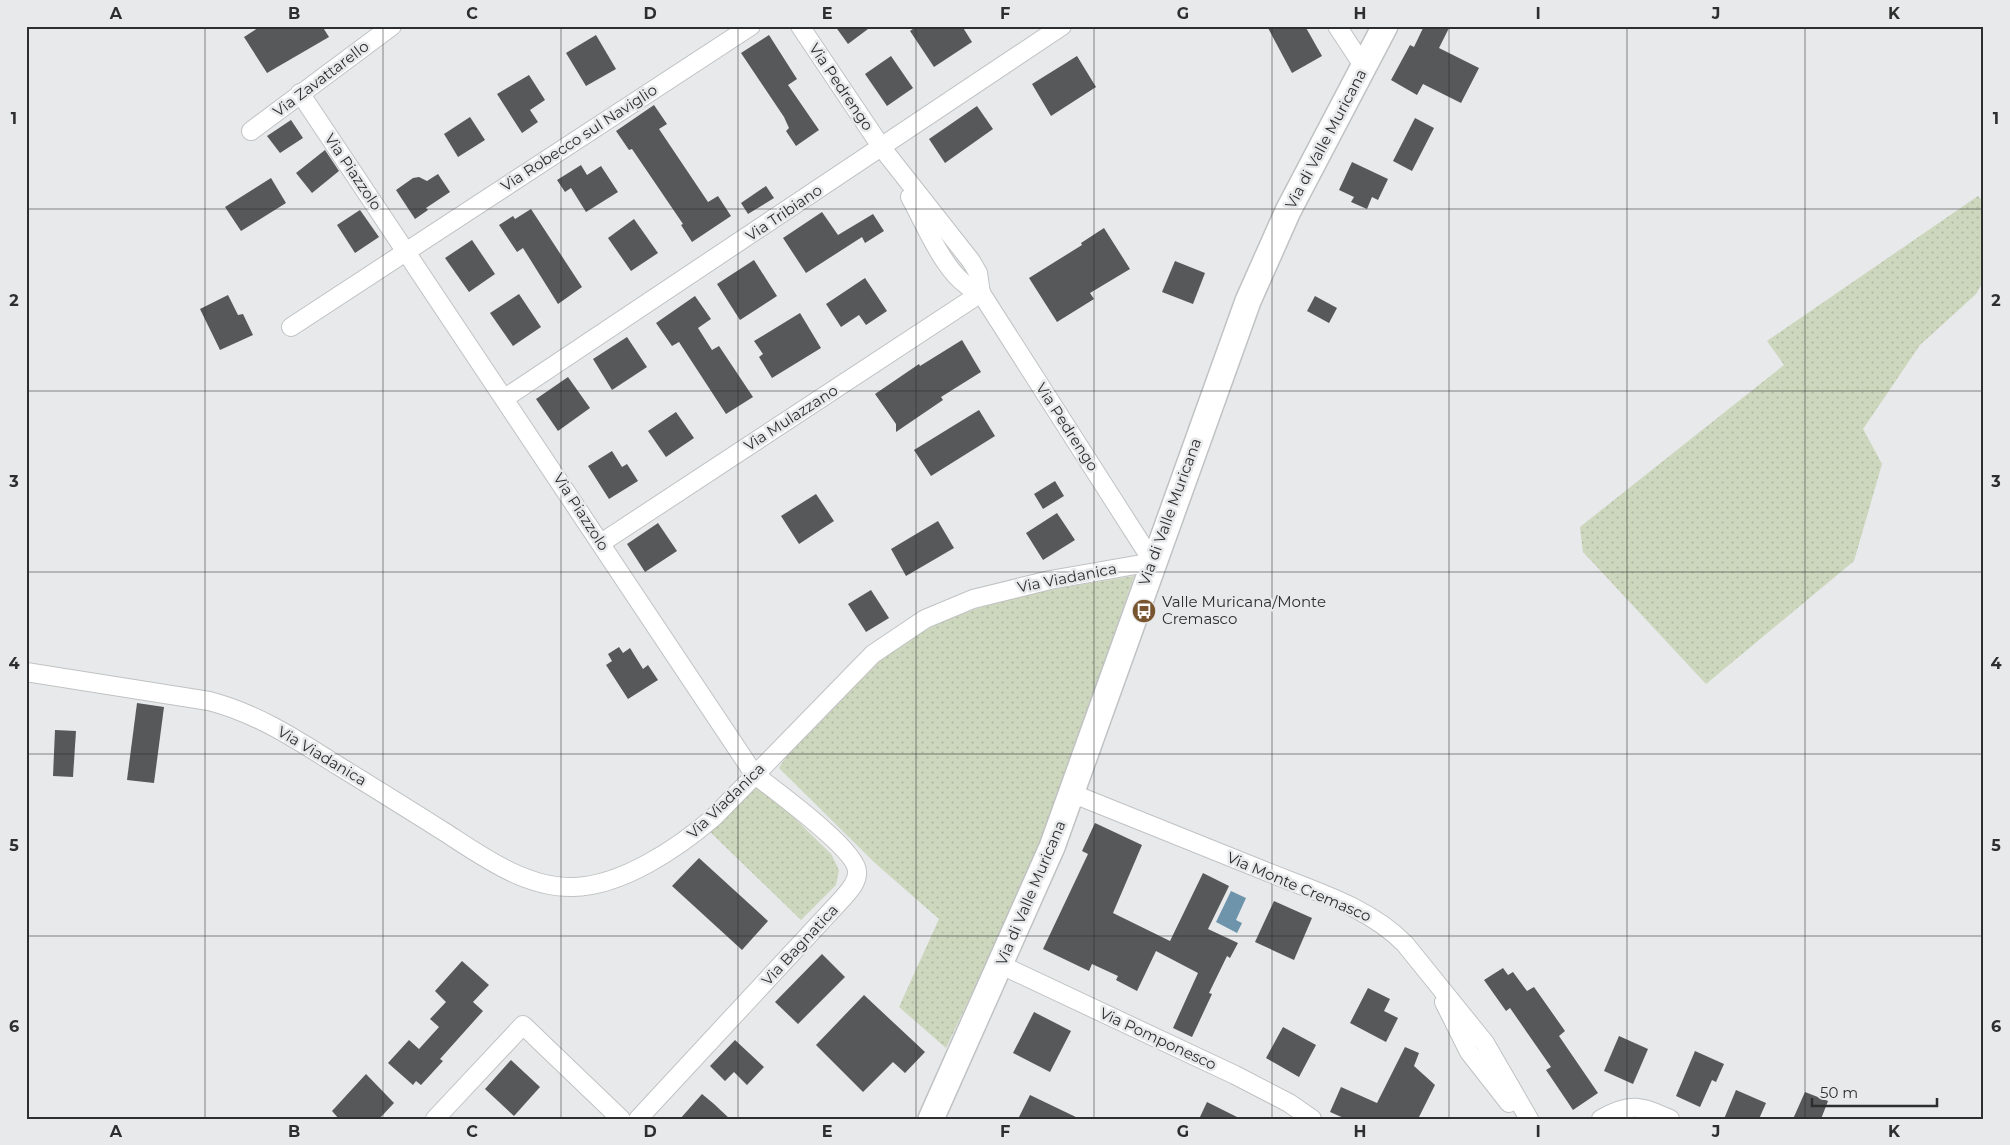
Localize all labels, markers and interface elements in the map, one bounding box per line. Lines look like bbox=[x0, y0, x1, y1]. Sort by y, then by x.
text: A bbox=[109, 4, 123, 23]
text: B bbox=[288, 4, 300, 23]
text: C bbox=[466, 4, 478, 23]
text: D bbox=[643, 4, 657, 23]
text: E bbox=[822, 4, 832, 23]
text: F bbox=[1000, 4, 1010, 23]
text: G bbox=[1177, 4, 1189, 23]
text: H bbox=[1354, 4, 1366, 23]
text: I bbox=[1535, 4, 1541, 23]
text: J bbox=[1711, 4, 1720, 23]
text: K bbox=[1888, 4, 1901, 23]
street label: Via Zavattarello bbox=[269, 36, 372, 121]
street label: Via Pedrengo bbox=[805, 39, 878, 134]
street label: Via di Valle Muricana bbox=[1281, 66, 1370, 212]
street label: Via Robecco sul Naviglio bbox=[497, 80, 660, 195]
text: 1 bbox=[11, 109, 17, 128]
text: 1 bbox=[1993, 109, 1999, 128]
street label: Via Piazzolo bbox=[321, 130, 386, 214]
street label: Via Tribiano bbox=[742, 180, 825, 245]
text: 2 bbox=[9, 291, 19, 310]
text: 2 bbox=[1991, 291, 2001, 310]
street label: Via Pedrengo bbox=[1032, 379, 1103, 474]
street label: Via Mulazzano bbox=[740, 380, 841, 455]
street label: Via di Valle Muricana bbox=[1134, 436, 1205, 588]
street label: Via Piazzolo bbox=[549, 469, 614, 554]
text: 3 bbox=[8, 472, 19, 491]
text: 3 bbox=[1990, 472, 2001, 491]
street label: Via Viadanica bbox=[1016, 559, 1118, 596]
place label: Valle Muricana/Monte Cremasco bbox=[1162, 592, 1326, 628]
bus stop icon: Valle Muricana/Monte Cremasco bbox=[1131, 598, 1157, 624]
text: 4 bbox=[8, 654, 20, 673]
text: 4 bbox=[1990, 654, 2002, 673]
street label: Via Viadanica bbox=[274, 722, 370, 790]
street label: Via Viadanica bbox=[683, 759, 768, 842]
street label: Via di Valle Muricana bbox=[991, 818, 1070, 968]
text: 5 bbox=[9, 836, 19, 855]
text: 5 bbox=[1991, 836, 2001, 855]
street label: Via Monte Cremasco bbox=[1224, 848, 1374, 926]
street label: Via Bagnatica bbox=[757, 900, 842, 989]
street label: Via Pomponesco bbox=[1097, 1003, 1220, 1074]
text: 6 bbox=[9, 1017, 19, 1036]
text: 6 bbox=[1991, 1017, 2001, 1036]
scale bar bbox=[1812, 1075, 1938, 1107]
text: 50 m bbox=[1820, 1083, 1858, 1102]
text: A bbox=[109, 1122, 123, 1141]
text: B bbox=[288, 1122, 300, 1141]
text: C bbox=[466, 1122, 478, 1141]
text: D bbox=[643, 1122, 657, 1141]
text: E bbox=[822, 1122, 832, 1141]
text: F bbox=[1000, 1122, 1010, 1141]
text: G bbox=[1177, 1122, 1189, 1141]
text: H bbox=[1354, 1122, 1366, 1141]
text: I bbox=[1535, 1122, 1541, 1141]
text: J bbox=[1711, 1122, 1720, 1141]
text: K bbox=[1888, 1122, 1901, 1141]

